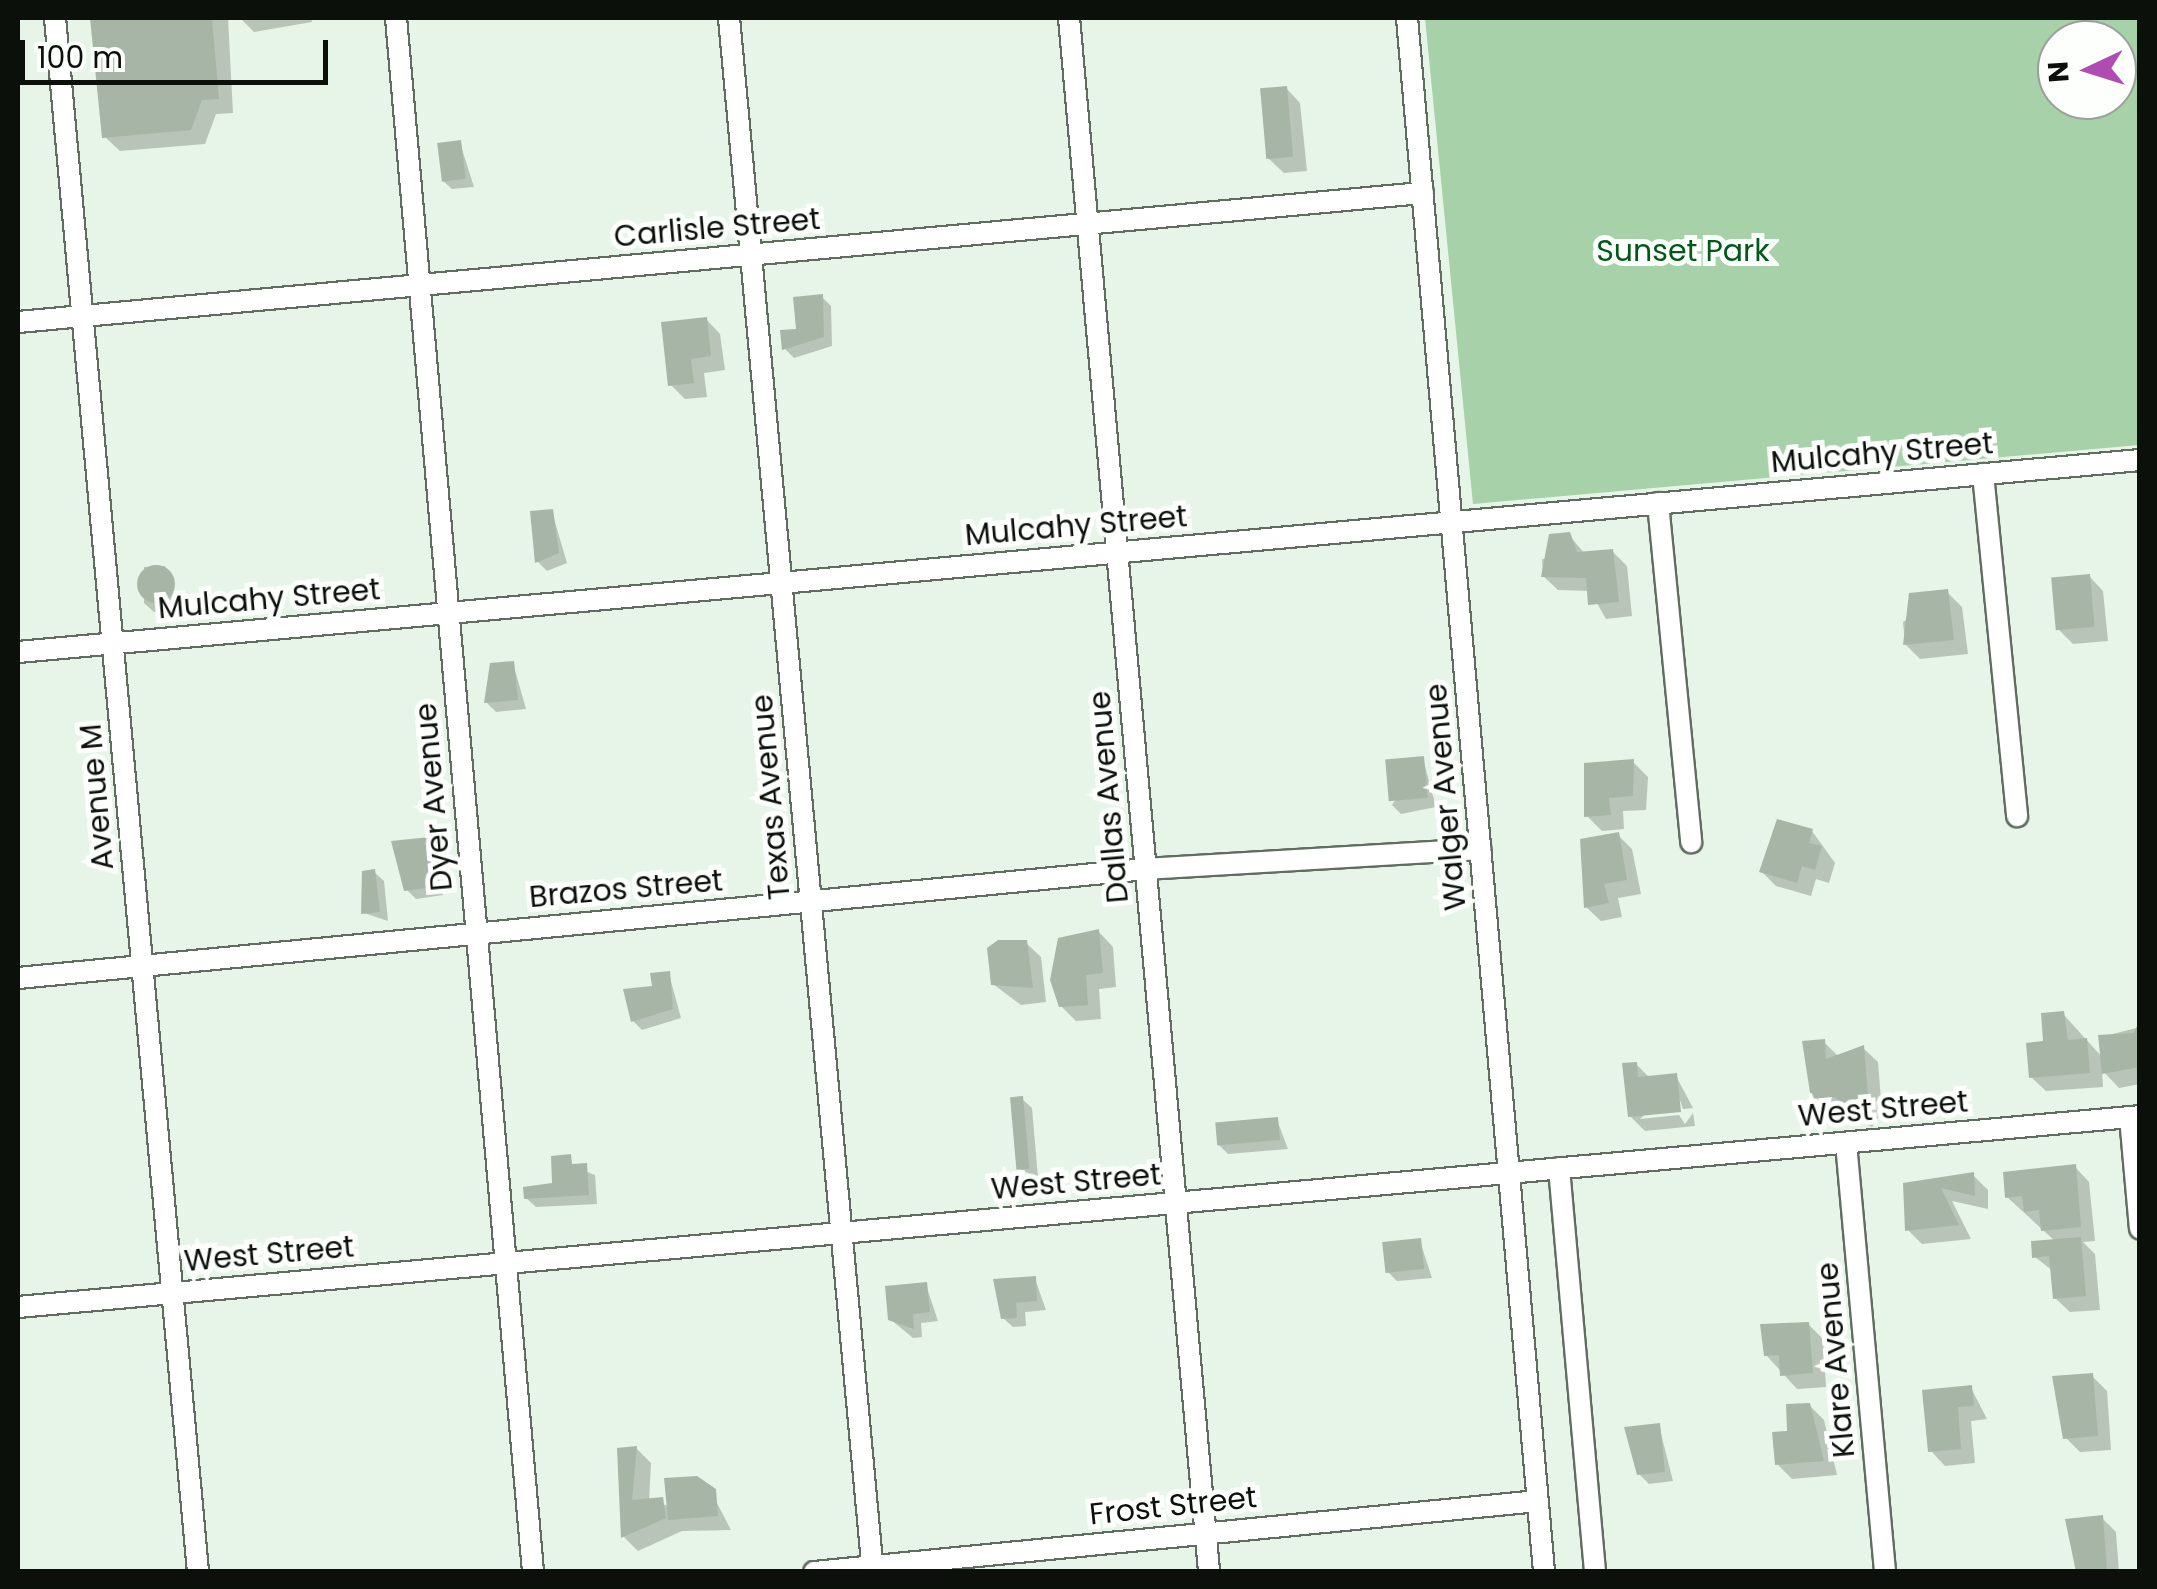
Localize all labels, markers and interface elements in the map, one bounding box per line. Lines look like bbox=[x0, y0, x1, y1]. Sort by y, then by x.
scale bar bbox=[25, 20, 332, 82]
north arrow bbox=[2037, 20, 2137, 120]
text: 100 m bbox=[37, 36, 123, 79]
text: N bbox=[2038, 60, 2079, 84]
street label: Carlisle Street bbox=[612, 201, 822, 255]
park label: Sunset Park bbox=[1596, 233, 1770, 269]
street label: Mulcahy Street bbox=[1769, 425, 1995, 481]
street label: Mulcahy Street bbox=[963, 498, 1189, 554]
street label: Mulcahy Street bbox=[156, 571, 382, 627]
street label: Walger Avenue bbox=[1418, 682, 1474, 912]
street label: Dallas Avenue bbox=[1082, 689, 1136, 905]
street label: Texas Avenue bbox=[744, 693, 798, 901]
street label: Dyer Avenue bbox=[408, 702, 460, 892]
street label: Avenue M bbox=[73, 722, 121, 872]
street label: Brazos Street bbox=[528, 863, 724, 915]
street label: West Street bbox=[1797, 1084, 1969, 1134]
street label: West Street bbox=[990, 1157, 1162, 1207]
street label: West Street bbox=[183, 1229, 355, 1279]
street label: Klare Avenue bbox=[1810, 1261, 1862, 1459]
street label: Frost Street bbox=[1088, 1479, 1258, 1533]

